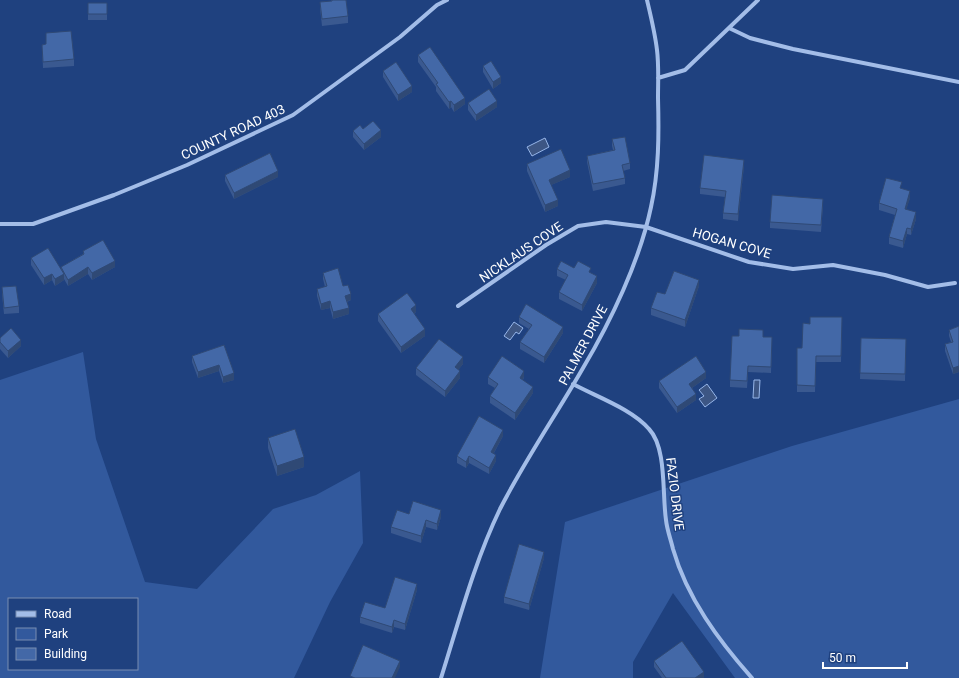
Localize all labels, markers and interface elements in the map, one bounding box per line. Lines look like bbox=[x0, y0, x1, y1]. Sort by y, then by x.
street label: COUNTY ROAD 403 bbox=[179, 101, 287, 163]
street label: NICKLAUS COVE bbox=[477, 219, 565, 285]
street label: HOGAN COVE bbox=[691, 225, 773, 261]
street label: PALMER DRIVE bbox=[556, 302, 610, 388]
street label: FAZIO DRIVE bbox=[663, 456, 687, 532]
legend bbox=[8, 598, 138, 670]
text: Road bbox=[44, 607, 72, 621]
text: Park bbox=[44, 627, 69, 641]
scale bar bbox=[823, 644, 907, 670]
text: Building bbox=[44, 647, 87, 661]
text: 50 m bbox=[829, 651, 856, 665]

